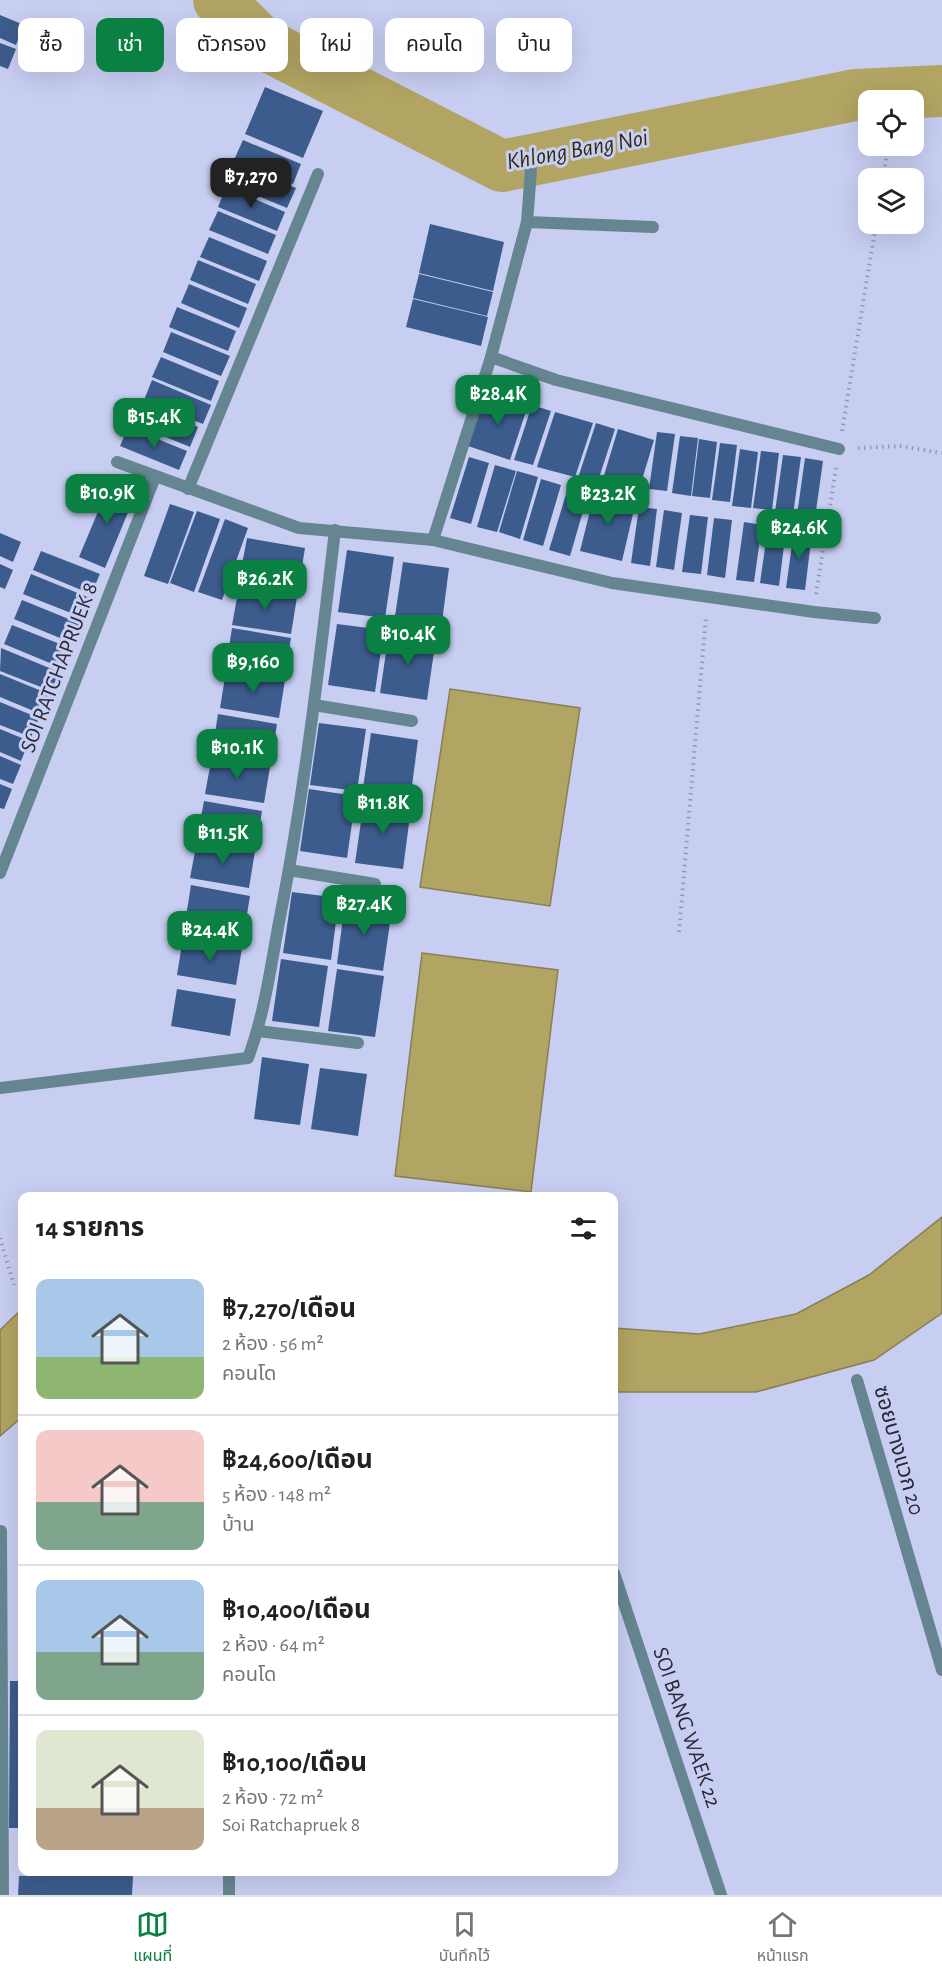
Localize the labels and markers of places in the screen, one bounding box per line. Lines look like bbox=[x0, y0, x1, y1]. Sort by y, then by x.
pin: ฿7,270 bbox=[202, 158, 300, 209]
pin: ฿28.4K bbox=[449, 375, 547, 426]
pin: ฿15.4K bbox=[105, 398, 203, 449]
pin: ฿10.9K bbox=[58, 474, 156, 525]
pin: ฿23.2K bbox=[559, 475, 657, 526]
pin: ฿24.6K bbox=[750, 509, 848, 560]
pin: ฿26.2K bbox=[216, 560, 314, 611]
pin: ฿10.4K bbox=[359, 615, 457, 666]
pin: ฿9,160 bbox=[204, 643, 302, 694]
pin: ฿10.1K bbox=[188, 729, 286, 780]
pin: ฿11.8K bbox=[334, 784, 432, 835]
pin: ฿11.5K bbox=[174, 814, 272, 865]
pin: ฿27.4K bbox=[315, 885, 413, 936]
pin: ฿24.4K bbox=[161, 911, 259, 962]

